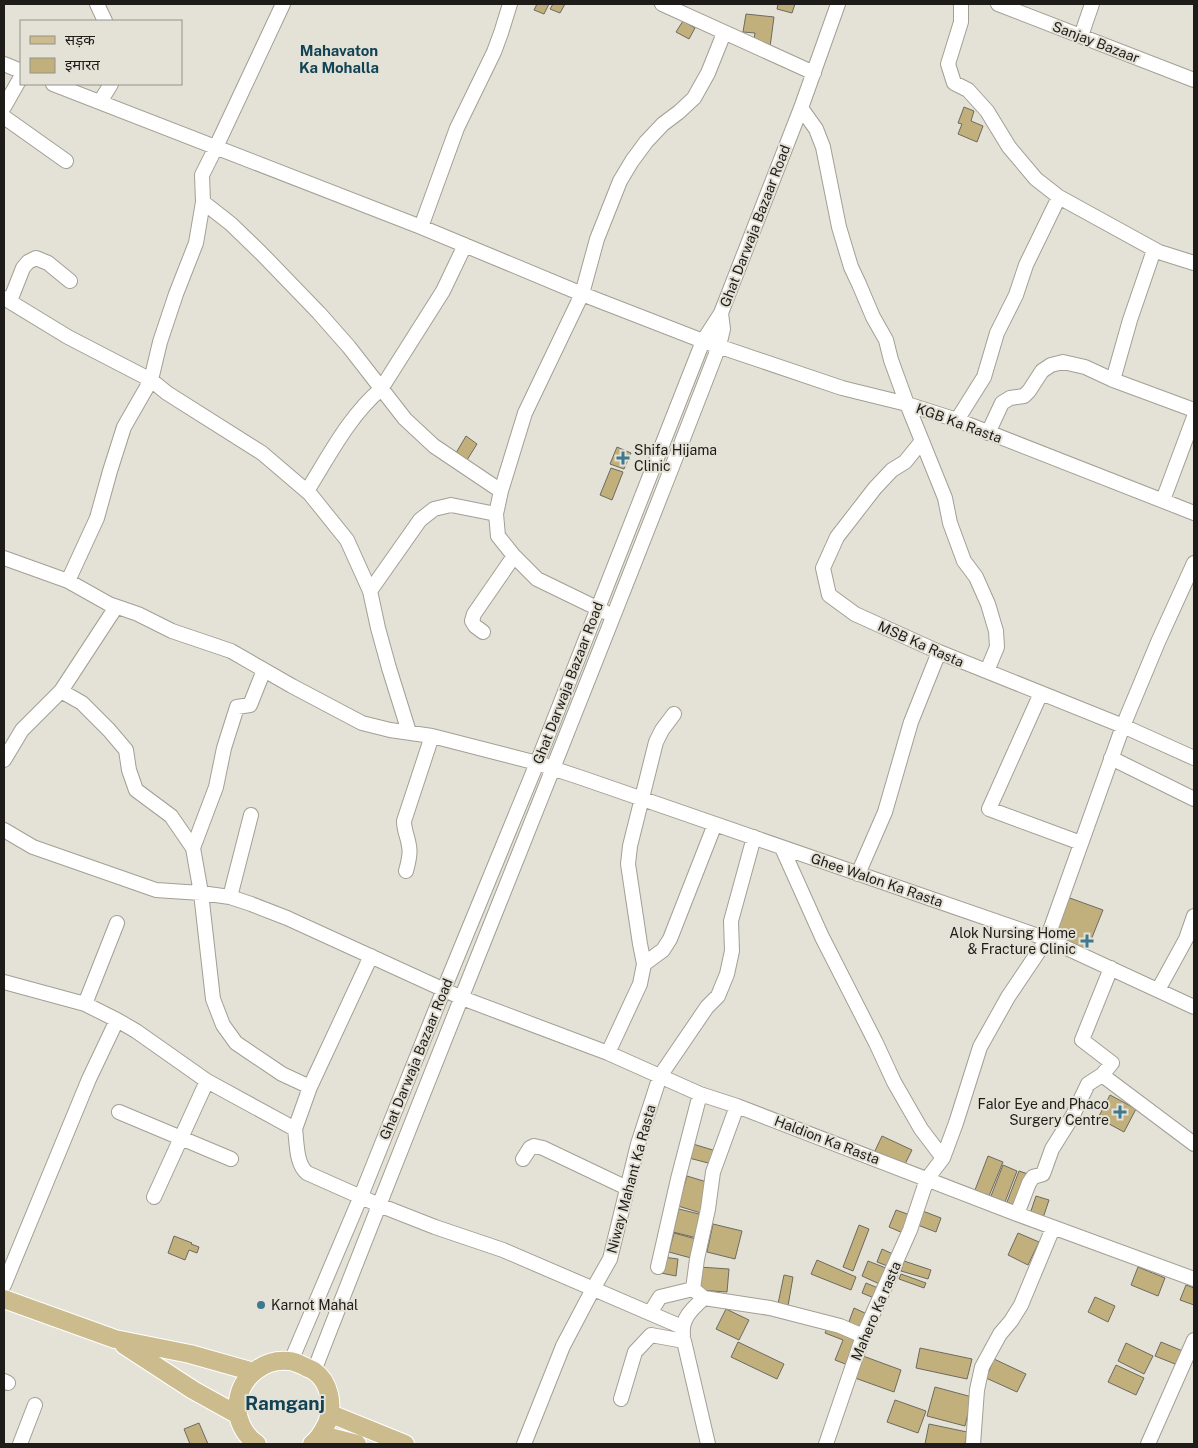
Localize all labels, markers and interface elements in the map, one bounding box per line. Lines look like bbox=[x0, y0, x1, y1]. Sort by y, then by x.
street label: Sanjay Bazaar bbox=[1050, 18, 1142, 66]
legend bbox=[20, 20, 182, 85]
text: सड़क bbox=[65, 31, 95, 48]
district label: Mahavaton Ka Mohalla bbox=[299, 42, 379, 76]
text: इमारत bbox=[65, 56, 100, 73]
street label: Ghat Darwaja Bazaar Road bbox=[717, 143, 793, 309]
street label: KGB Ka Rasta bbox=[914, 400, 1004, 446]
place label: Shifa Hijama Clinic bbox=[634, 442, 717, 474]
marker: Shifa Hijama Clinic bbox=[616, 451, 630, 465]
street label: Ghat Darwaja Bazaar Road bbox=[530, 600, 606, 766]
street label: MSB Ka Rasta bbox=[876, 618, 966, 670]
street label: Ghee Walon Ka Rasta bbox=[809, 850, 945, 910]
place label: Alok Nursing Home & Fracture Clinic bbox=[949, 925, 1076, 957]
marker: Alok Nursing Home & Fracture Clinic bbox=[1080, 934, 1094, 948]
street label: Ghat Darwaja Bazaar Road bbox=[376, 976, 456, 1142]
place label: Falor Eye and Phaco Surgery Centre bbox=[978, 1096, 1109, 1128]
street label: Niway Mahant Ka Rasta bbox=[603, 1103, 659, 1255]
marker: Falor Eye and Phaco Surgery Centre bbox=[1113, 1105, 1127, 1119]
street label: Haldion Ka Rasta bbox=[772, 1113, 882, 1167]
street label: Mahero Ka rasta bbox=[848, 1259, 904, 1363]
place label: Karnot Mahal bbox=[271, 1297, 358, 1313]
marker: Karnot Mahal bbox=[255, 1299, 267, 1311]
district label: Ramganj bbox=[245, 1392, 325, 1414]

